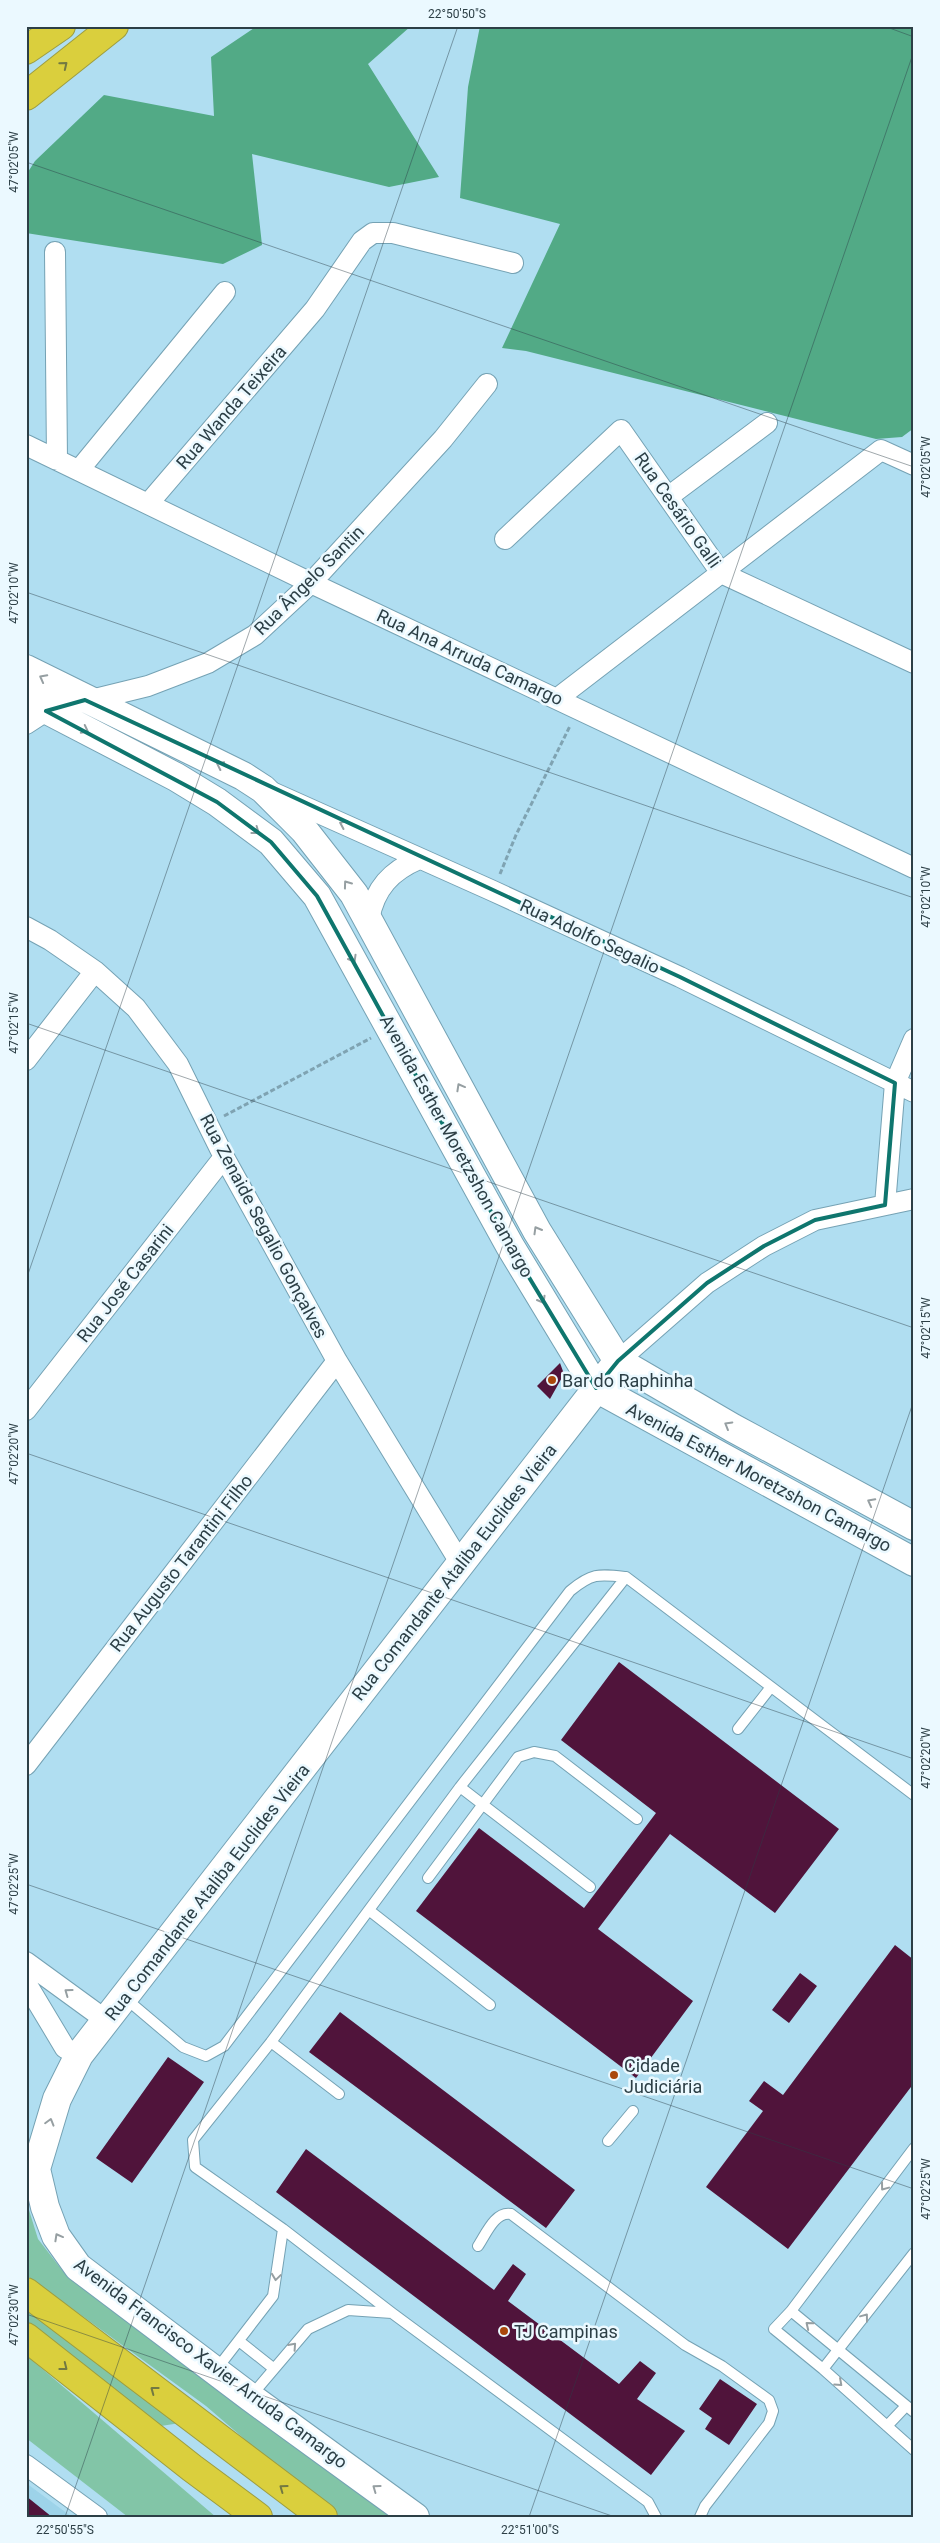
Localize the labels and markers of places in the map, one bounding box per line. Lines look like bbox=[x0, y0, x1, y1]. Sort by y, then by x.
place label: Bar do Raphinha bbox=[562, 1370, 693, 1391]
marker: Bar do Raphinha bbox=[546, 1374, 558, 1386]
place label: Cidade Judiciária bbox=[624, 2055, 702, 2097]
marker: Cidade Judiciária bbox=[608, 2069, 620, 2081]
place label: TJ Campinas bbox=[514, 2321, 618, 2342]
marker: TJ Campinas bbox=[498, 2325, 510, 2337]

